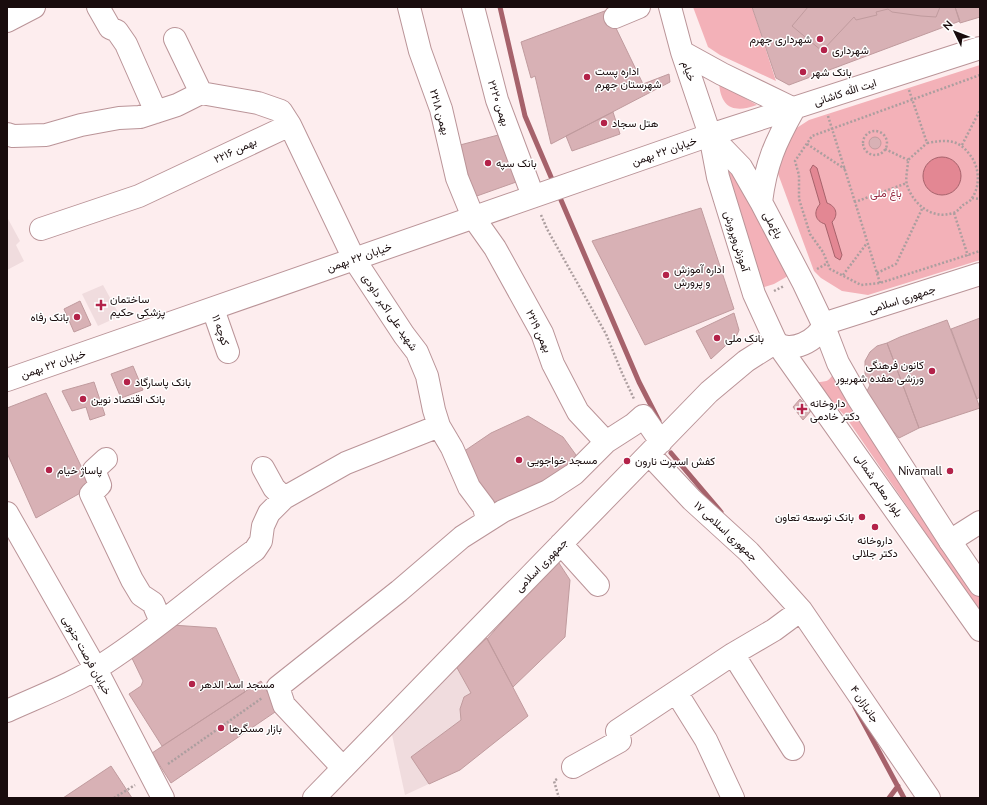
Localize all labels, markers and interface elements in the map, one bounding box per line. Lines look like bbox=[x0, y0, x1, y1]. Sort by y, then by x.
north arrow bbox=[935, 12, 975, 52]
text: N bbox=[940, 17, 956, 34]
place label: شهرداری جهرم bbox=[750, 32, 812, 47]
marker: شهرداری جهرم bbox=[815, 34, 825, 44]
place label: شهرداری bbox=[832, 43, 869, 58]
marker: شهرداری bbox=[819, 45, 829, 55]
street label: خیام bbox=[678, 59, 699, 83]
place label: اداره پست شهرستان جهرم bbox=[595, 64, 662, 92]
place label: بانک شهر bbox=[810, 65, 852, 80]
marker: بانک شهر bbox=[798, 67, 808, 77]
marker: اداره پست شهرستان جهرم bbox=[582, 72, 592, 82]
street label: ایت الله کاشانی bbox=[812, 75, 879, 110]
street label: ۲۲بهمن ۲۰ bbox=[484, 78, 513, 128]
street label: ۲۲بهمن ۱۸ bbox=[426, 87, 453, 137]
place label: هتل سجاد bbox=[612, 116, 659, 131]
marker: هتل سجاد bbox=[599, 118, 609, 128]
street label: خیابان ۲۲ بهمن bbox=[630, 133, 699, 170]
street label: ۲۲بهمن ۱۶ bbox=[211, 134, 259, 167]
place label: بانک سپه bbox=[496, 156, 537, 171]
marker: بانک سپه bbox=[483, 158, 493, 168]
park label: باغ ملی bbox=[870, 186, 902, 201]
street label: آموزش‌و‌پرورش bbox=[720, 209, 753, 275]
street label: باغ‌ملی bbox=[759, 209, 786, 242]
street label: خیابان ۲۲ بهمن bbox=[325, 239, 394, 276]
place label: اداره آموزش و پرورش bbox=[674, 262, 724, 290]
marker: اداره آموزش و پرورش bbox=[661, 270, 671, 280]
street label: شهید علی اکبر داودی bbox=[358, 271, 421, 354]
street label: جمهوری اسلامی bbox=[867, 282, 938, 317]
place label: ساختمان پزشکی حکیم bbox=[110, 292, 166, 320]
marker: ساختمان پزشکی حکیم bbox=[95, 299, 107, 311]
street label: ۲۲بهمن ۱۹ bbox=[522, 307, 555, 355]
place label: بانک رفاه bbox=[31, 310, 69, 325]
marker: بانک رفاه bbox=[72, 312, 82, 322]
street label: کوچه ۱۱ bbox=[208, 313, 233, 348]
place label: بانک ملی bbox=[725, 331, 764, 346]
marker: بانک ملی bbox=[712, 333, 722, 343]
street label: خیابان ۲۲ بهمن bbox=[19, 346, 88, 383]
place label: کانون فرهنگی ورزشی هفده شهریور bbox=[835, 358, 924, 386]
marker: کانون فرهنگی ورزشی هفده شهریور bbox=[927, 366, 937, 376]
place label: بانک پاسارگاد bbox=[135, 375, 191, 390]
marker: بانک پاسارگاد bbox=[122, 377, 132, 387]
place label: بانک اقتصاد نوین bbox=[91, 392, 165, 407]
marker: بانک اقتصاد نوین bbox=[78, 394, 88, 404]
place label: داروخانه دکتر خادمی bbox=[810, 396, 860, 424]
marker: داروخانه دکتر خادمی bbox=[797, 404, 807, 414]
street label: بلوار معلم شمالی bbox=[851, 451, 906, 520]
place label: مسجد خواجویی bbox=[527, 453, 598, 468]
place label: کفش اسپرت نارون bbox=[635, 454, 715, 469]
marker: مسجد خواجویی bbox=[514, 455, 524, 465]
marker: کفش اسپرت نارون bbox=[622, 456, 632, 466]
place label: پاساژ خیام bbox=[57, 463, 102, 478]
place label: Nivamall bbox=[898, 464, 943, 479]
marker: پاساژ خیام bbox=[44, 465, 54, 475]
marker: Nivamall bbox=[945, 466, 955, 476]
street label: جمهوری اسلامی ۱۷ bbox=[691, 498, 761, 565]
place label: بانک توسعه تعاون bbox=[775, 510, 854, 525]
marker: بانک توسعه تعاون bbox=[857, 512, 867, 522]
marker: داروخانه دکتر جلالی bbox=[870, 522, 880, 532]
place label: داروخانه دکتر جلالی bbox=[852, 533, 898, 561]
street label: جمهوری اسلامی bbox=[512, 535, 571, 596]
street label: خیابان فرصت جنوبی bbox=[59, 613, 115, 698]
place label: مسجد اسد الدهر bbox=[199, 677, 275, 692]
marker: مسجد اسد الدهر bbox=[187, 679, 197, 689]
street label: جانبازان ۴ bbox=[847, 683, 883, 726]
place label: بازار مسگرها bbox=[229, 721, 282, 736]
marker: بازار مسگرها bbox=[216, 723, 226, 733]

